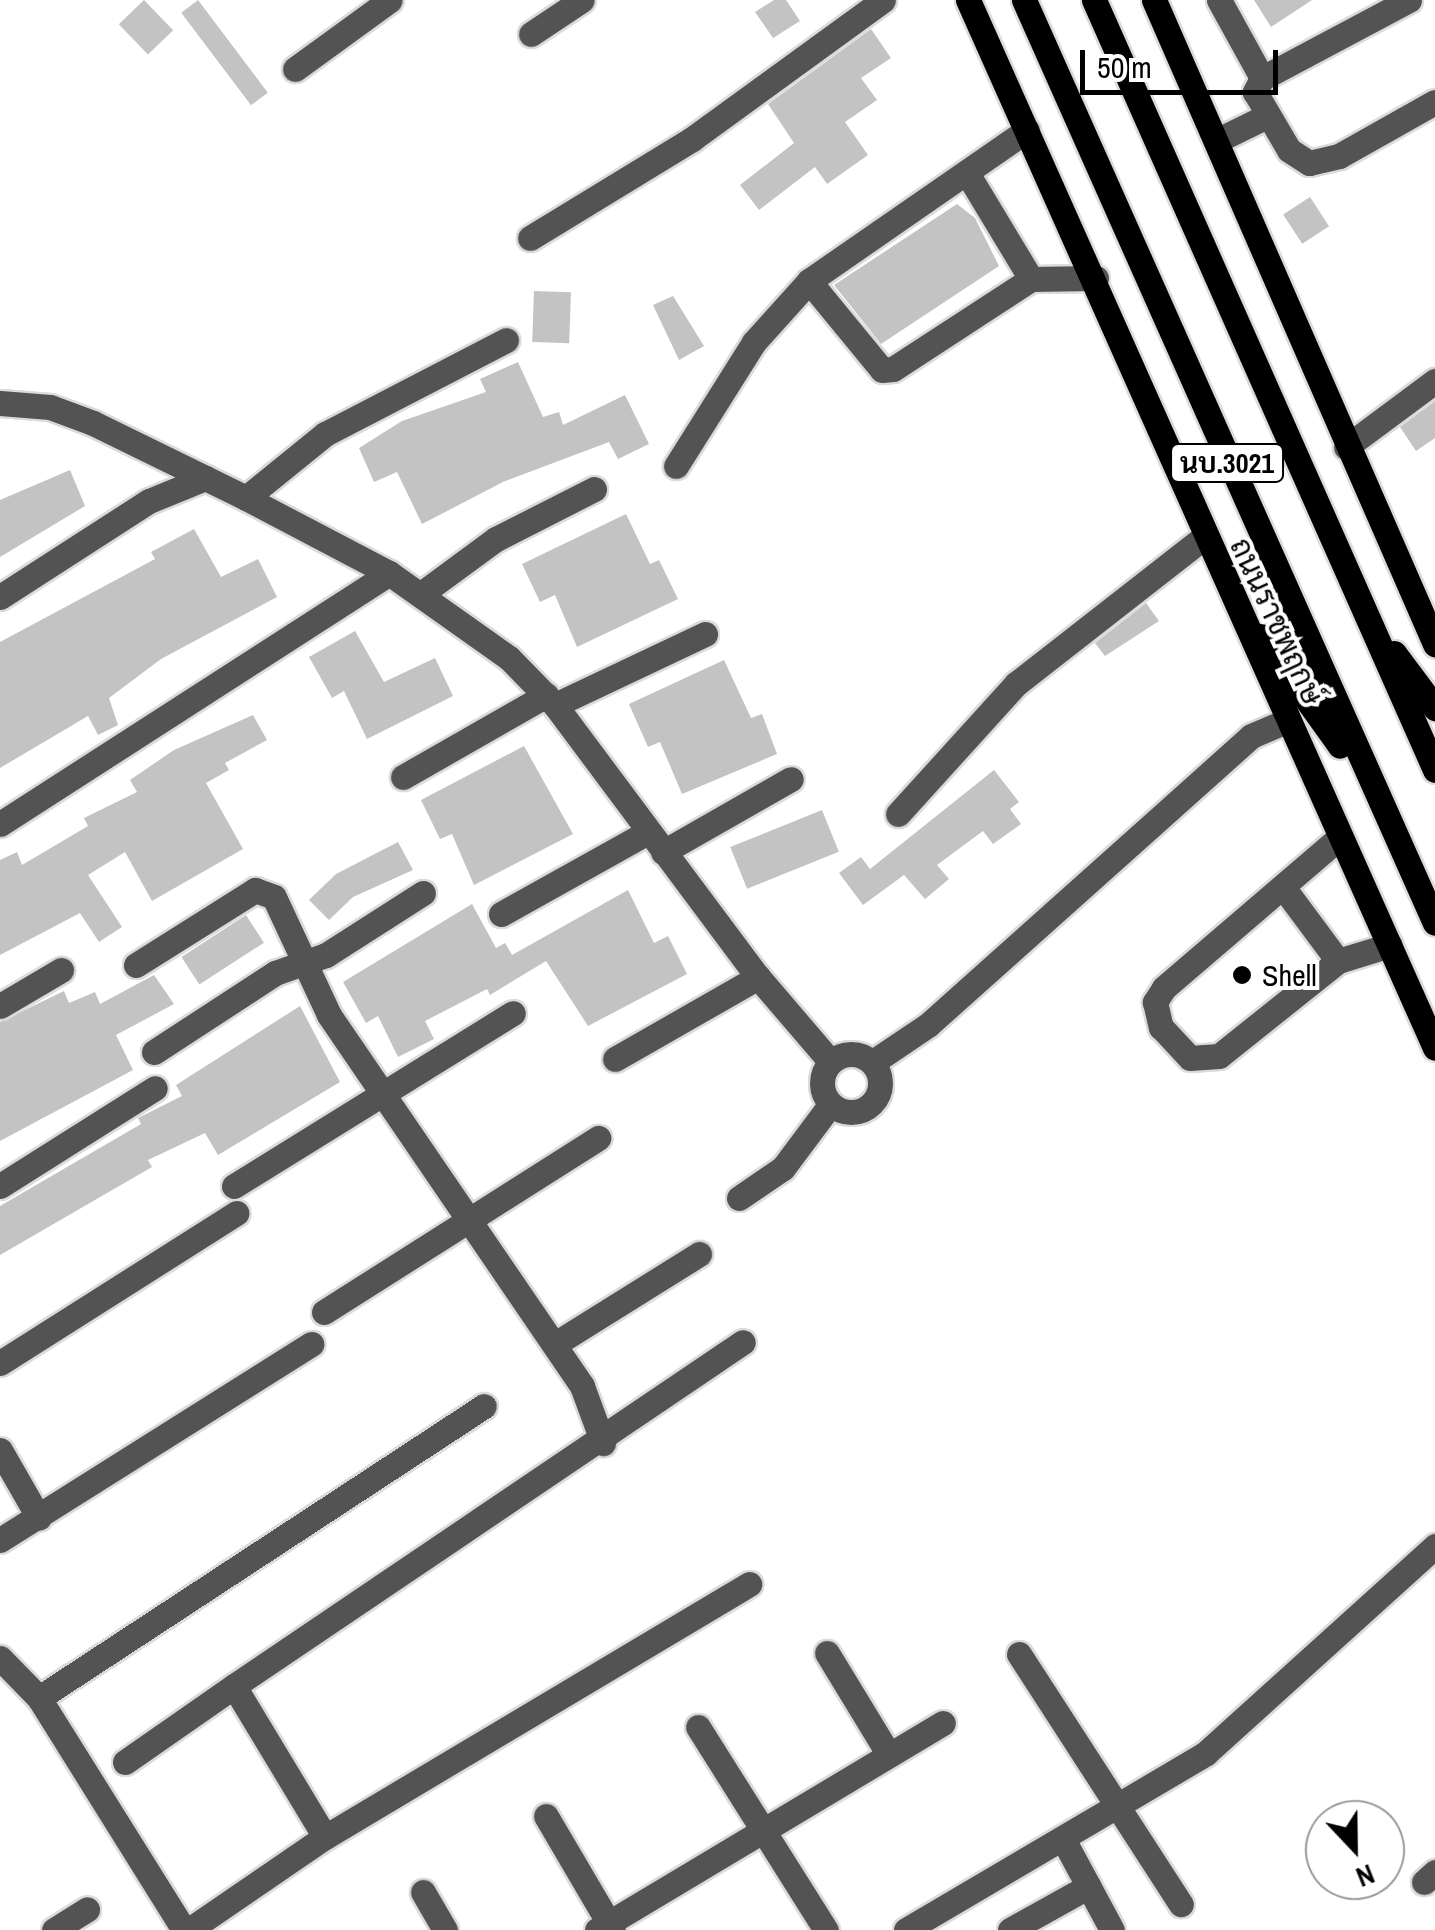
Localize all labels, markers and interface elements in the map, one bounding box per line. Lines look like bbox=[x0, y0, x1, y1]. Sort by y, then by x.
scale bar bbox=[1085, 30, 1282, 92]
text: 50 m bbox=[1097, 47, 1152, 87]
road number: นบ.3021 bbox=[1170, 440, 1284, 486]
street label: ถนนราชพฤกษ์ bbox=[1223, 532, 1331, 710]
place label: Shell bbox=[1262, 957, 1317, 993]
marker: Shell bbox=[1231, 964, 1253, 986]
north arrow bbox=[1305, 1800, 1405, 1900]
text: N bbox=[1351, 1855, 1380, 1897]

